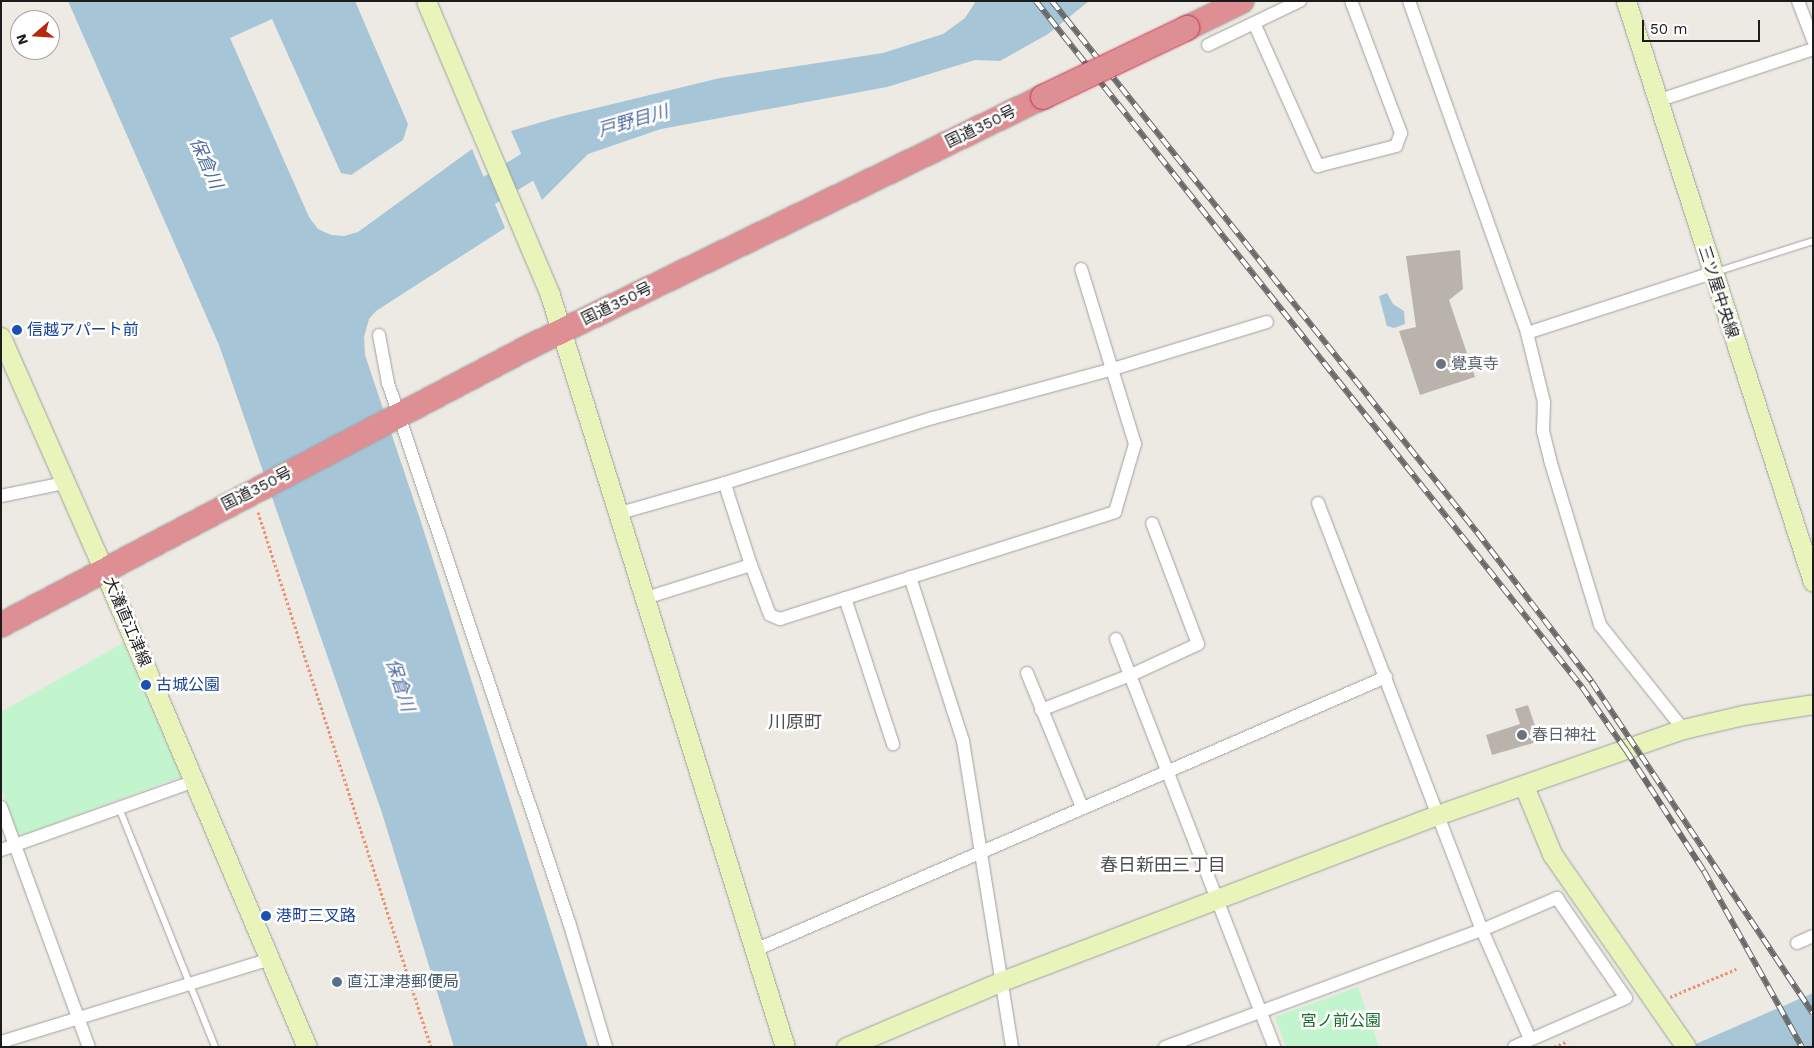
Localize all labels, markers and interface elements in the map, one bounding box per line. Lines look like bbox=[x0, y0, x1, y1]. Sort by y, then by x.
north arrow bbox=[10, 10, 60, 60]
scale bar bbox=[1644, 10, 1762, 42]
text: 50 m bbox=[1650, 20, 1687, 38]
text: N bbox=[13, 32, 31, 47]
water label: 戸野目川 bbox=[595, 101, 671, 141]
street label: 国道350号 bbox=[942, 102, 1020, 152]
water label: 保倉川 bbox=[185, 134, 227, 192]
street label: 三ツ屋中央線 bbox=[1694, 243, 1742, 341]
street label: 国道350号 bbox=[578, 279, 656, 329]
place label: 信越アパート前 bbox=[27, 320, 139, 340]
marker: 信越アパート前 bbox=[11, 324, 23, 336]
place label: 覺真寺 bbox=[1451, 354, 1499, 374]
marker: 覺真寺 bbox=[1435, 358, 1447, 370]
street label: 国道350号 bbox=[219, 463, 295, 515]
street label: 大瀁直江津線 bbox=[99, 574, 155, 670]
water label: 保倉川 bbox=[381, 656, 419, 714]
place label: 古城公園 bbox=[156, 675, 220, 695]
marker: 古城公園 bbox=[140, 679, 152, 691]
district label: 川原町 bbox=[768, 711, 822, 733]
place label: 春日神社 bbox=[1532, 725, 1596, 745]
marker: 春日神社 bbox=[1516, 729, 1528, 741]
district label: 春日新田三丁目 bbox=[1100, 854, 1226, 876]
place label: 港町三叉路 bbox=[276, 906, 356, 926]
marker: 港町三叉路 bbox=[260, 910, 272, 922]
place label: 直江津港郵便局 bbox=[347, 972, 459, 992]
marker: 直江津港郵便局 bbox=[331, 976, 343, 988]
park label: 宮ノ前公園 bbox=[1301, 1011, 1381, 1031]

